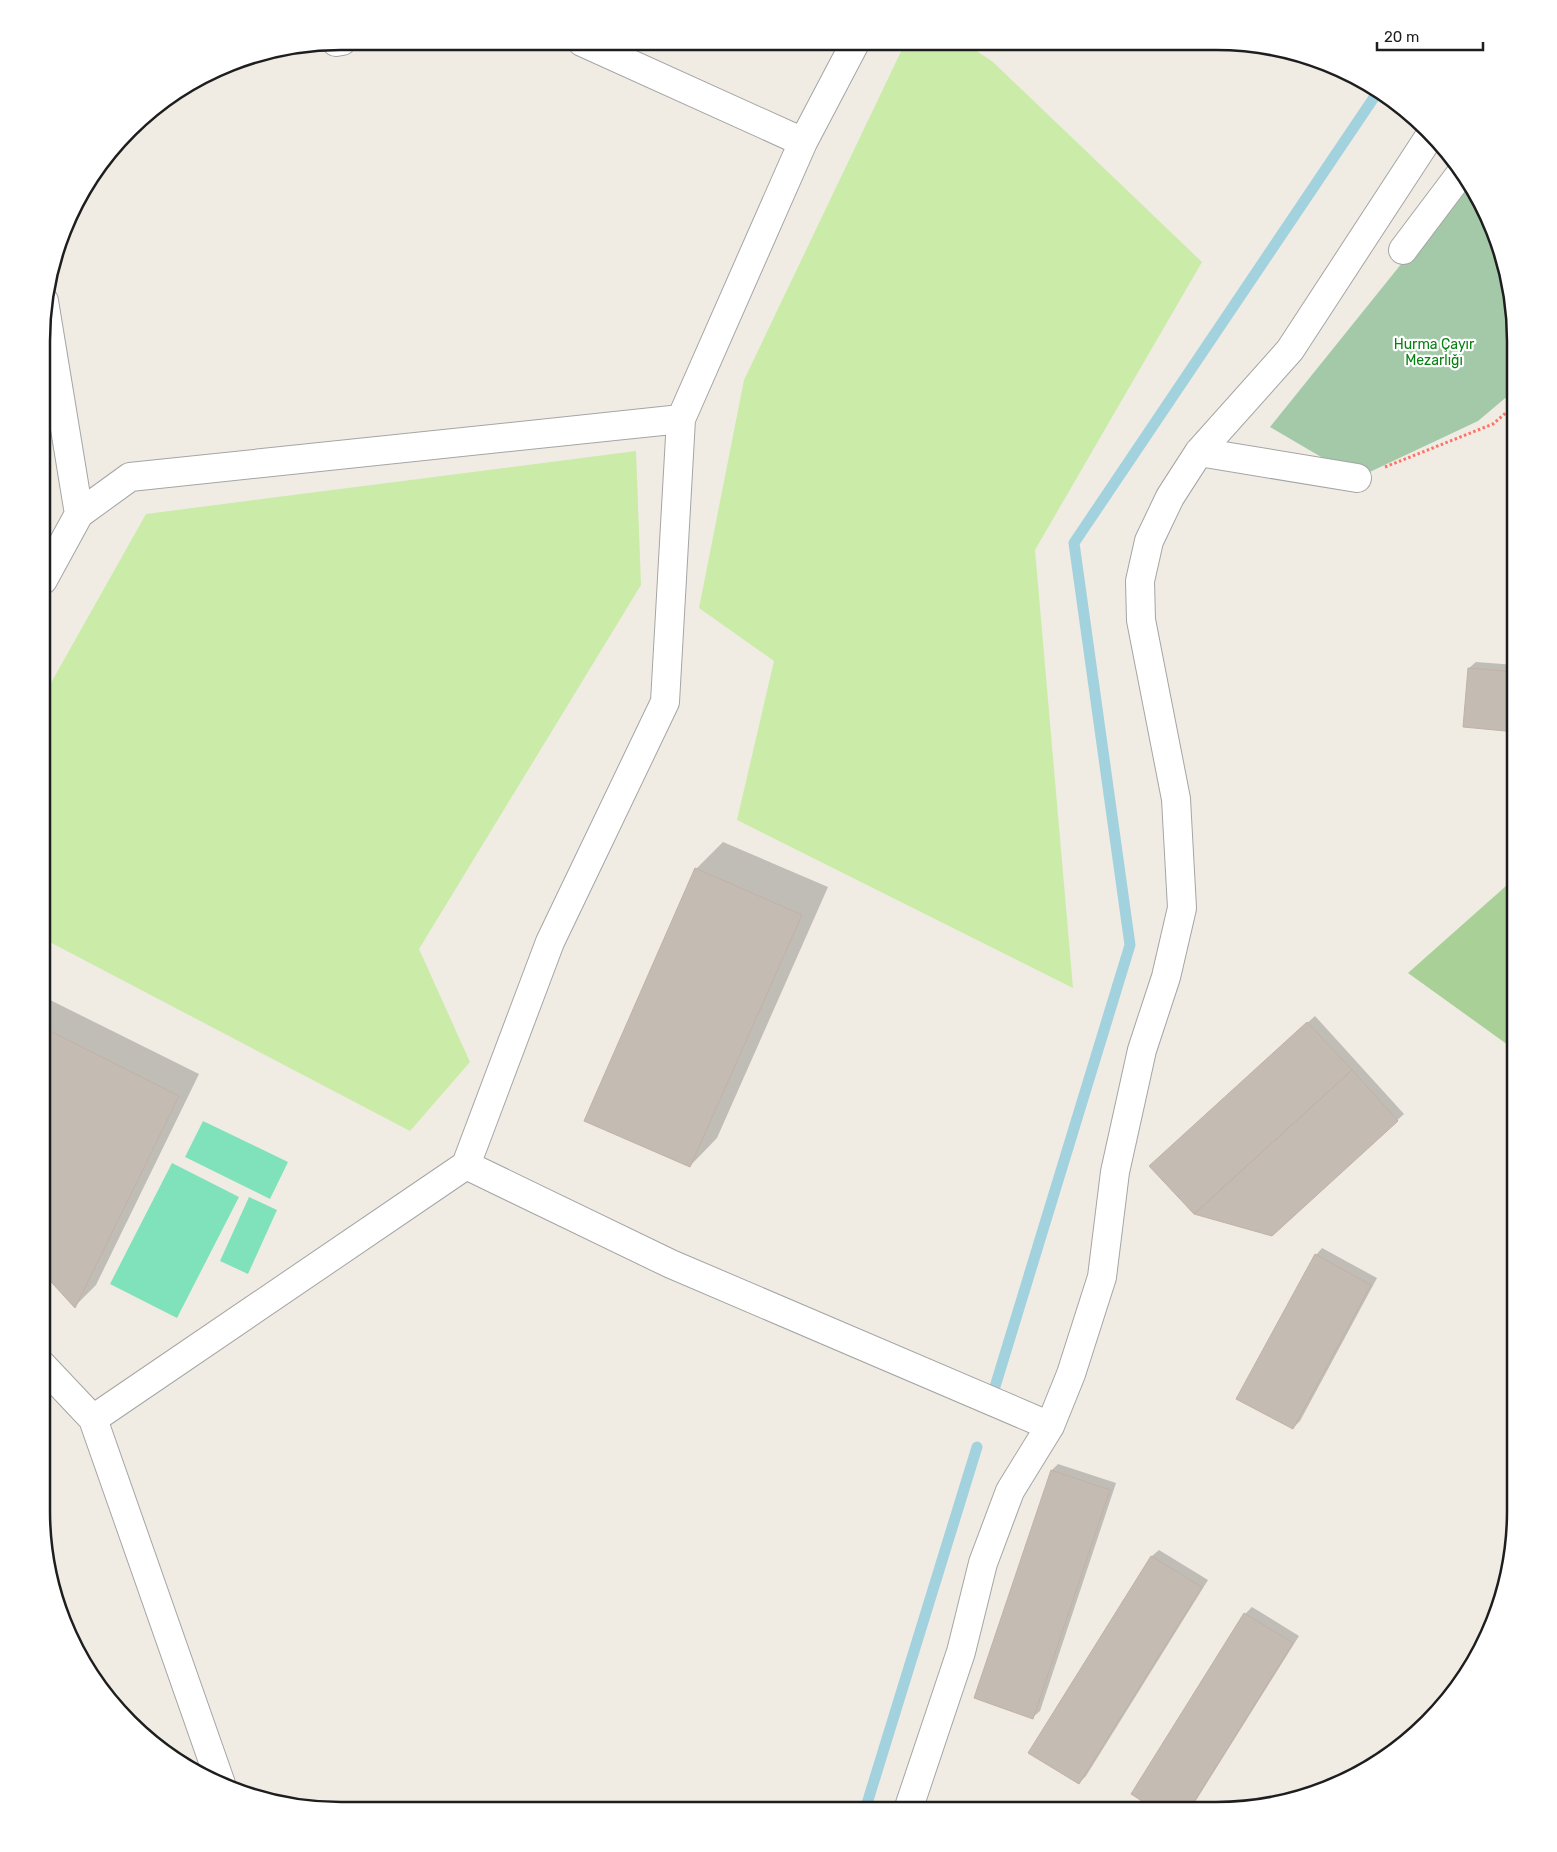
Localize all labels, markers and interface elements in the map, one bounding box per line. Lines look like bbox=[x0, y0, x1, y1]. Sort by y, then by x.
scale bar bbox=[1377, 20, 1483, 52]
text: 20 m bbox=[1384, 28, 1419, 46]
park label: Hurma Çayır Mezarlığı bbox=[1394, 336, 1475, 369]

